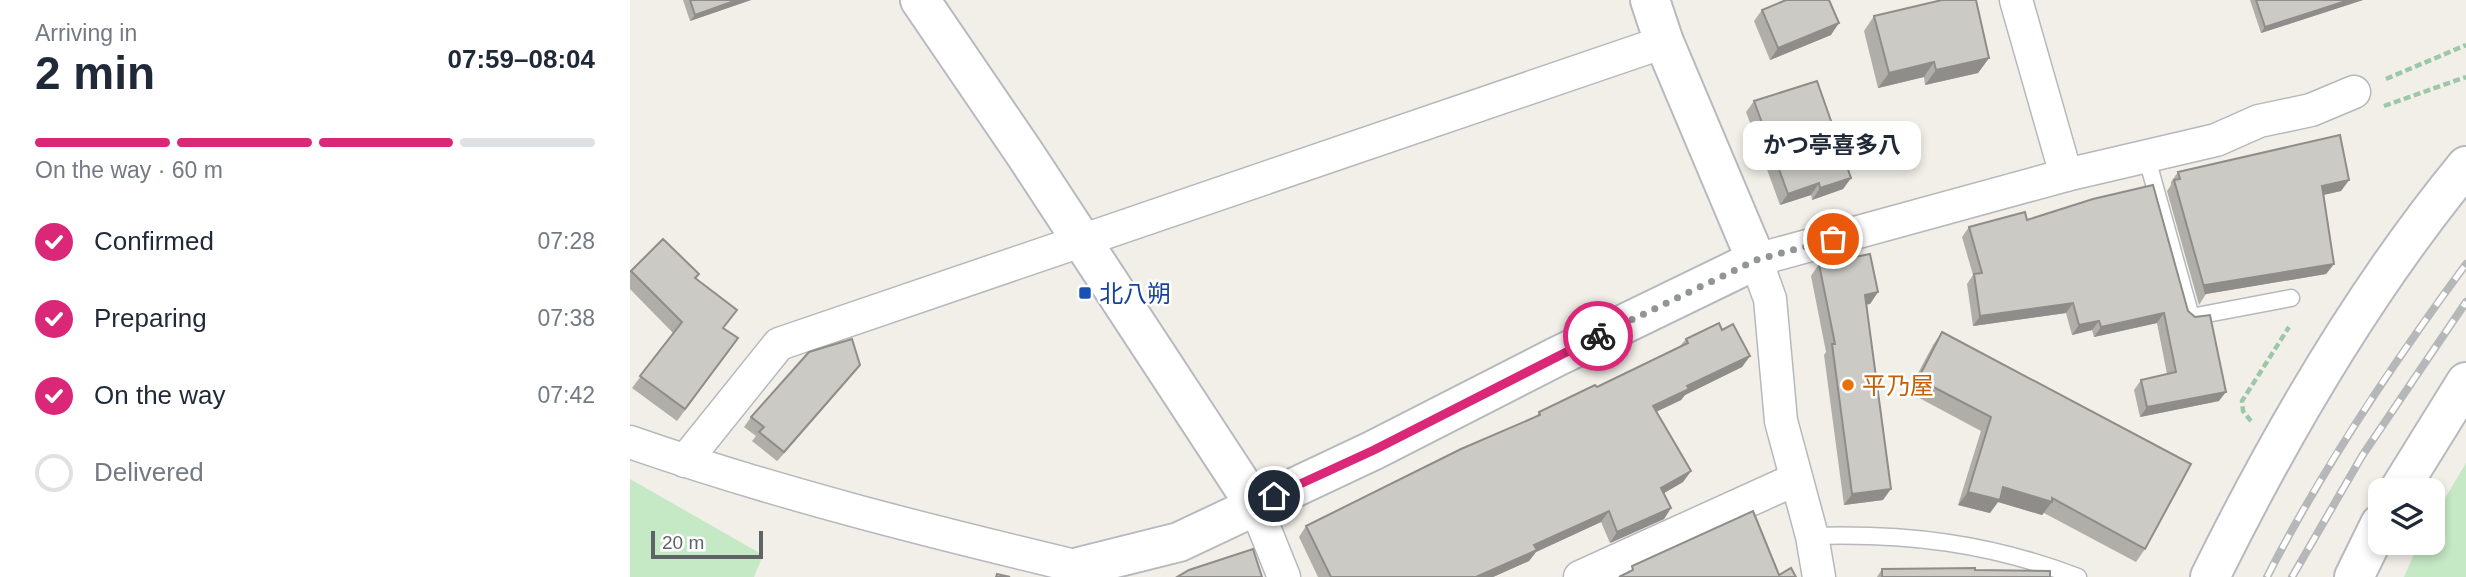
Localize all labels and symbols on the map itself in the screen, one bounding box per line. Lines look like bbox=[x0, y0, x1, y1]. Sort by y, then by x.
callout: かつ亭喜多八 bbox=[1744, 120, 1922, 169]
pin bbox=[1803, 209, 1863, 269]
place label: 北八朔 bbox=[1099, 280, 1171, 307]
marker: 北八朔 bbox=[1077, 285, 1093, 301]
courier bbox=[1563, 301, 1633, 371]
place label: 平乃屋 bbox=[1862, 372, 1934, 399]
marker: 平乃屋 bbox=[1840, 377, 1856, 393]
pin bbox=[1244, 466, 1304, 526]
scale bar bbox=[651, 528, 763, 560]

